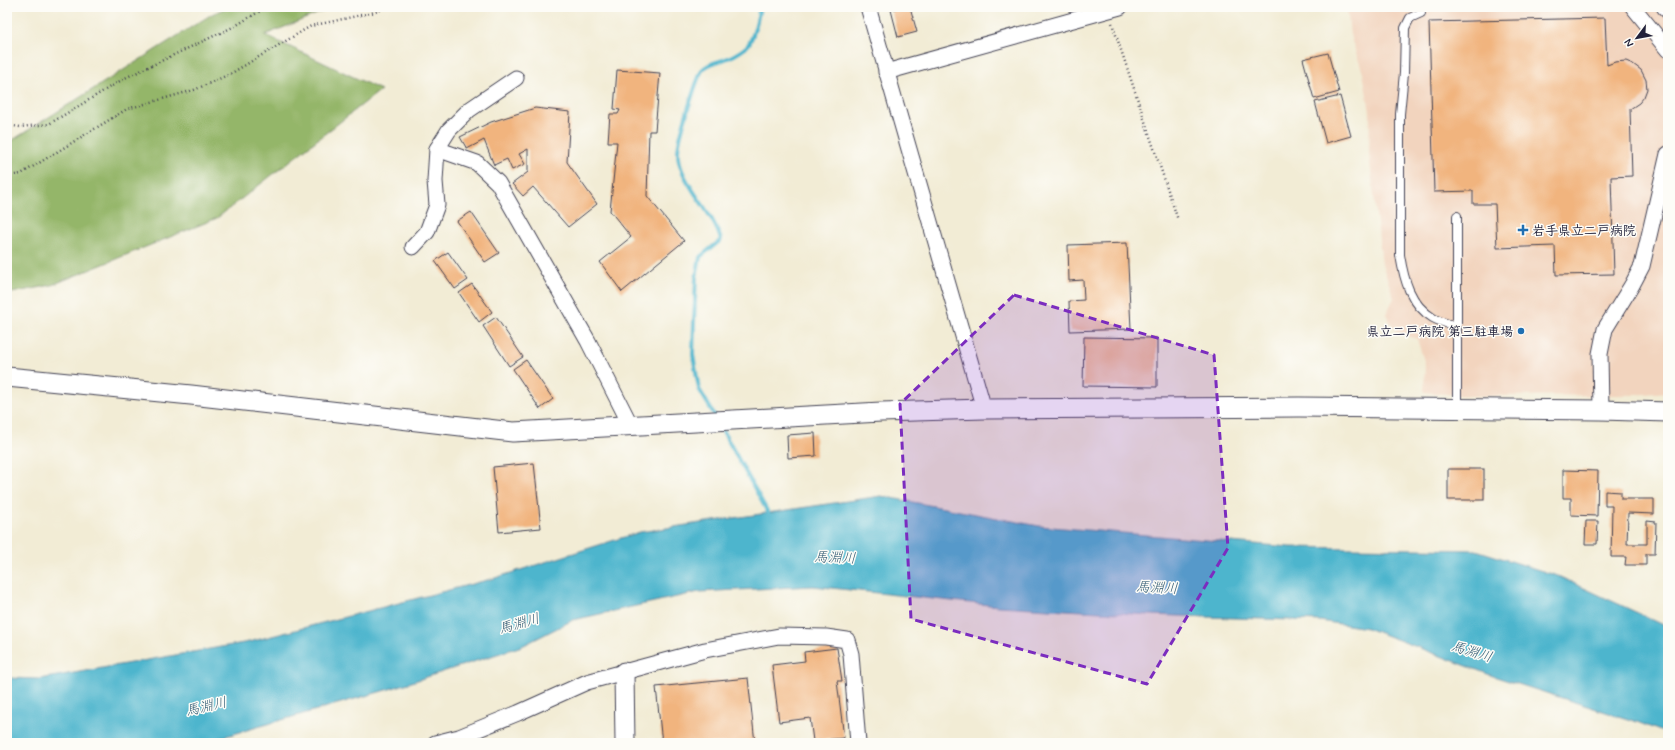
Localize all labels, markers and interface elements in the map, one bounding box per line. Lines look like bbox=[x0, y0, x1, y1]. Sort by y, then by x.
north arrow bbox=[1617, 18, 1657, 58]
text: N bbox=[1621, 36, 1637, 50]
place label: 岩手県立二戸病院 bbox=[1532, 223, 1636, 240]
marker: 岩手県立二戸病院 bbox=[1517, 224, 1529, 236]
place label: 県立二戸病院 第三駐車場 bbox=[1366, 324, 1513, 341]
marker: 県立二戸病院 第三駐車場 bbox=[1516, 326, 1526, 336]
water label: 馬淵川 bbox=[814, 548, 856, 568]
water label: 馬淵川 bbox=[1136, 578, 1178, 598]
water label: 馬淵川 bbox=[497, 610, 542, 638]
water label: 馬淵川 bbox=[1449, 637, 1494, 667]
water label: 馬淵川 bbox=[184, 693, 229, 720]

